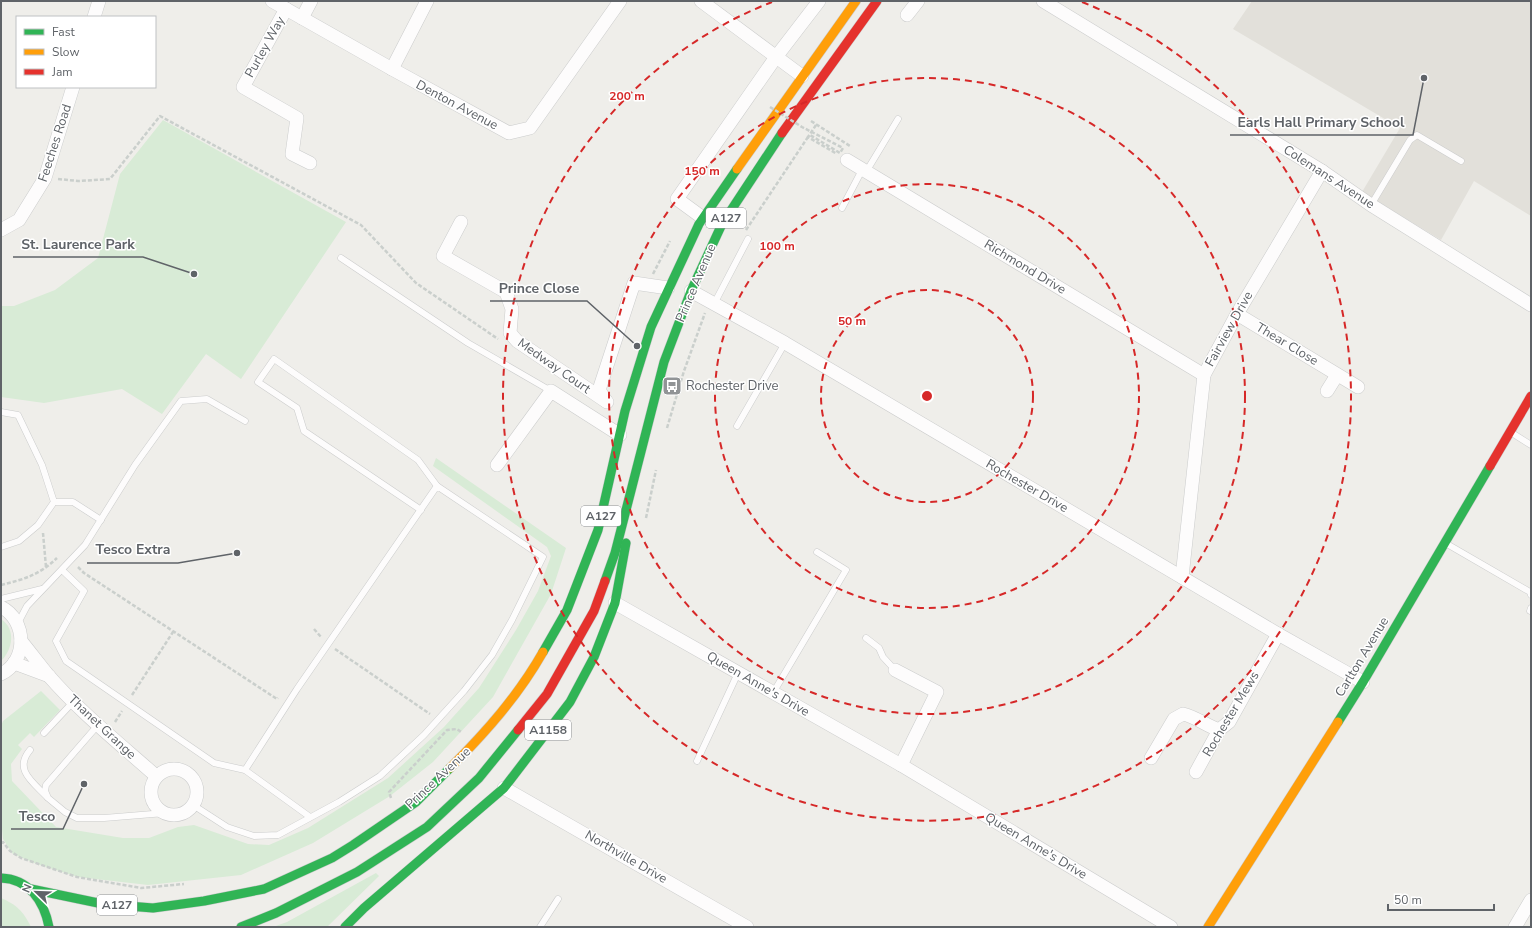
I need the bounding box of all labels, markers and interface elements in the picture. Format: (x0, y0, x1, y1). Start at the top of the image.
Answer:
street label: Purley Way (241, 13, 289, 81)
legend (16, 16, 156, 88)
text: Fast (52, 24, 75, 40)
text: Slow (52, 44, 80, 60)
text: Jam (51, 64, 73, 80)
street label: Denton Avenue (413, 76, 501, 134)
text: 200 m (609, 88, 645, 104)
street label: Feeches Road (34, 102, 76, 184)
callout: Earls Hall Primary School (1230, 109, 1413, 135)
text: Earls Hall Primary School (1238, 113, 1405, 132)
street label: Colemans Avenue (1280, 141, 1378, 213)
text: 150 m (684, 163, 720, 179)
road number: A127 (706, 208, 746, 228)
callout: St. Laurence Park (13, 231, 143, 257)
text: St. Laurence Park (21, 235, 135, 254)
street label: Richmond Drive (981, 235, 1069, 299)
text: 100 m (759, 238, 795, 254)
street label: Prince Avenue (671, 241, 721, 325)
callout: Prince Close (490, 275, 587, 301)
text: Prince Close (499, 279, 580, 298)
street label: Fairview Drive (1201, 288, 1257, 370)
text: 50 m (838, 313, 866, 329)
street label: Thear Close (1252, 318, 1322, 370)
street label: Medway Court (514, 334, 595, 398)
bus stop icon: Rochester Drive (661, 375, 683, 397)
place label: Rochester Drive (686, 377, 779, 395)
centre of rings (920, 389, 934, 403)
street label: Rochester Drive (982, 455, 1072, 517)
road number: A127 (581, 506, 621, 526)
callout: Tesco Extra (87, 537, 178, 563)
text: Tesco Extra (96, 540, 170, 559)
street label: Carlton Avenue (1331, 614, 1393, 700)
street label: Queen Anne's Drive (703, 647, 813, 721)
street label: Rochester Mews (1198, 668, 1264, 760)
street label: Thanet Grange (64, 691, 140, 763)
road number: A1158 (525, 720, 571, 740)
street label: Prince Avenue (401, 743, 475, 813)
callout: Tesco (11, 803, 63, 829)
text: Tesco (19, 807, 55, 826)
street label: Queen Anne's Drive (982, 808, 1091, 884)
street label: Northville Drive (582, 826, 670, 888)
north arrow (16, 872, 56, 912)
text: N (19, 882, 36, 895)
scale bar (1388, 886, 1494, 912)
text: 50 m (1394, 892, 1422, 908)
road number: A127 (97, 895, 137, 915)

